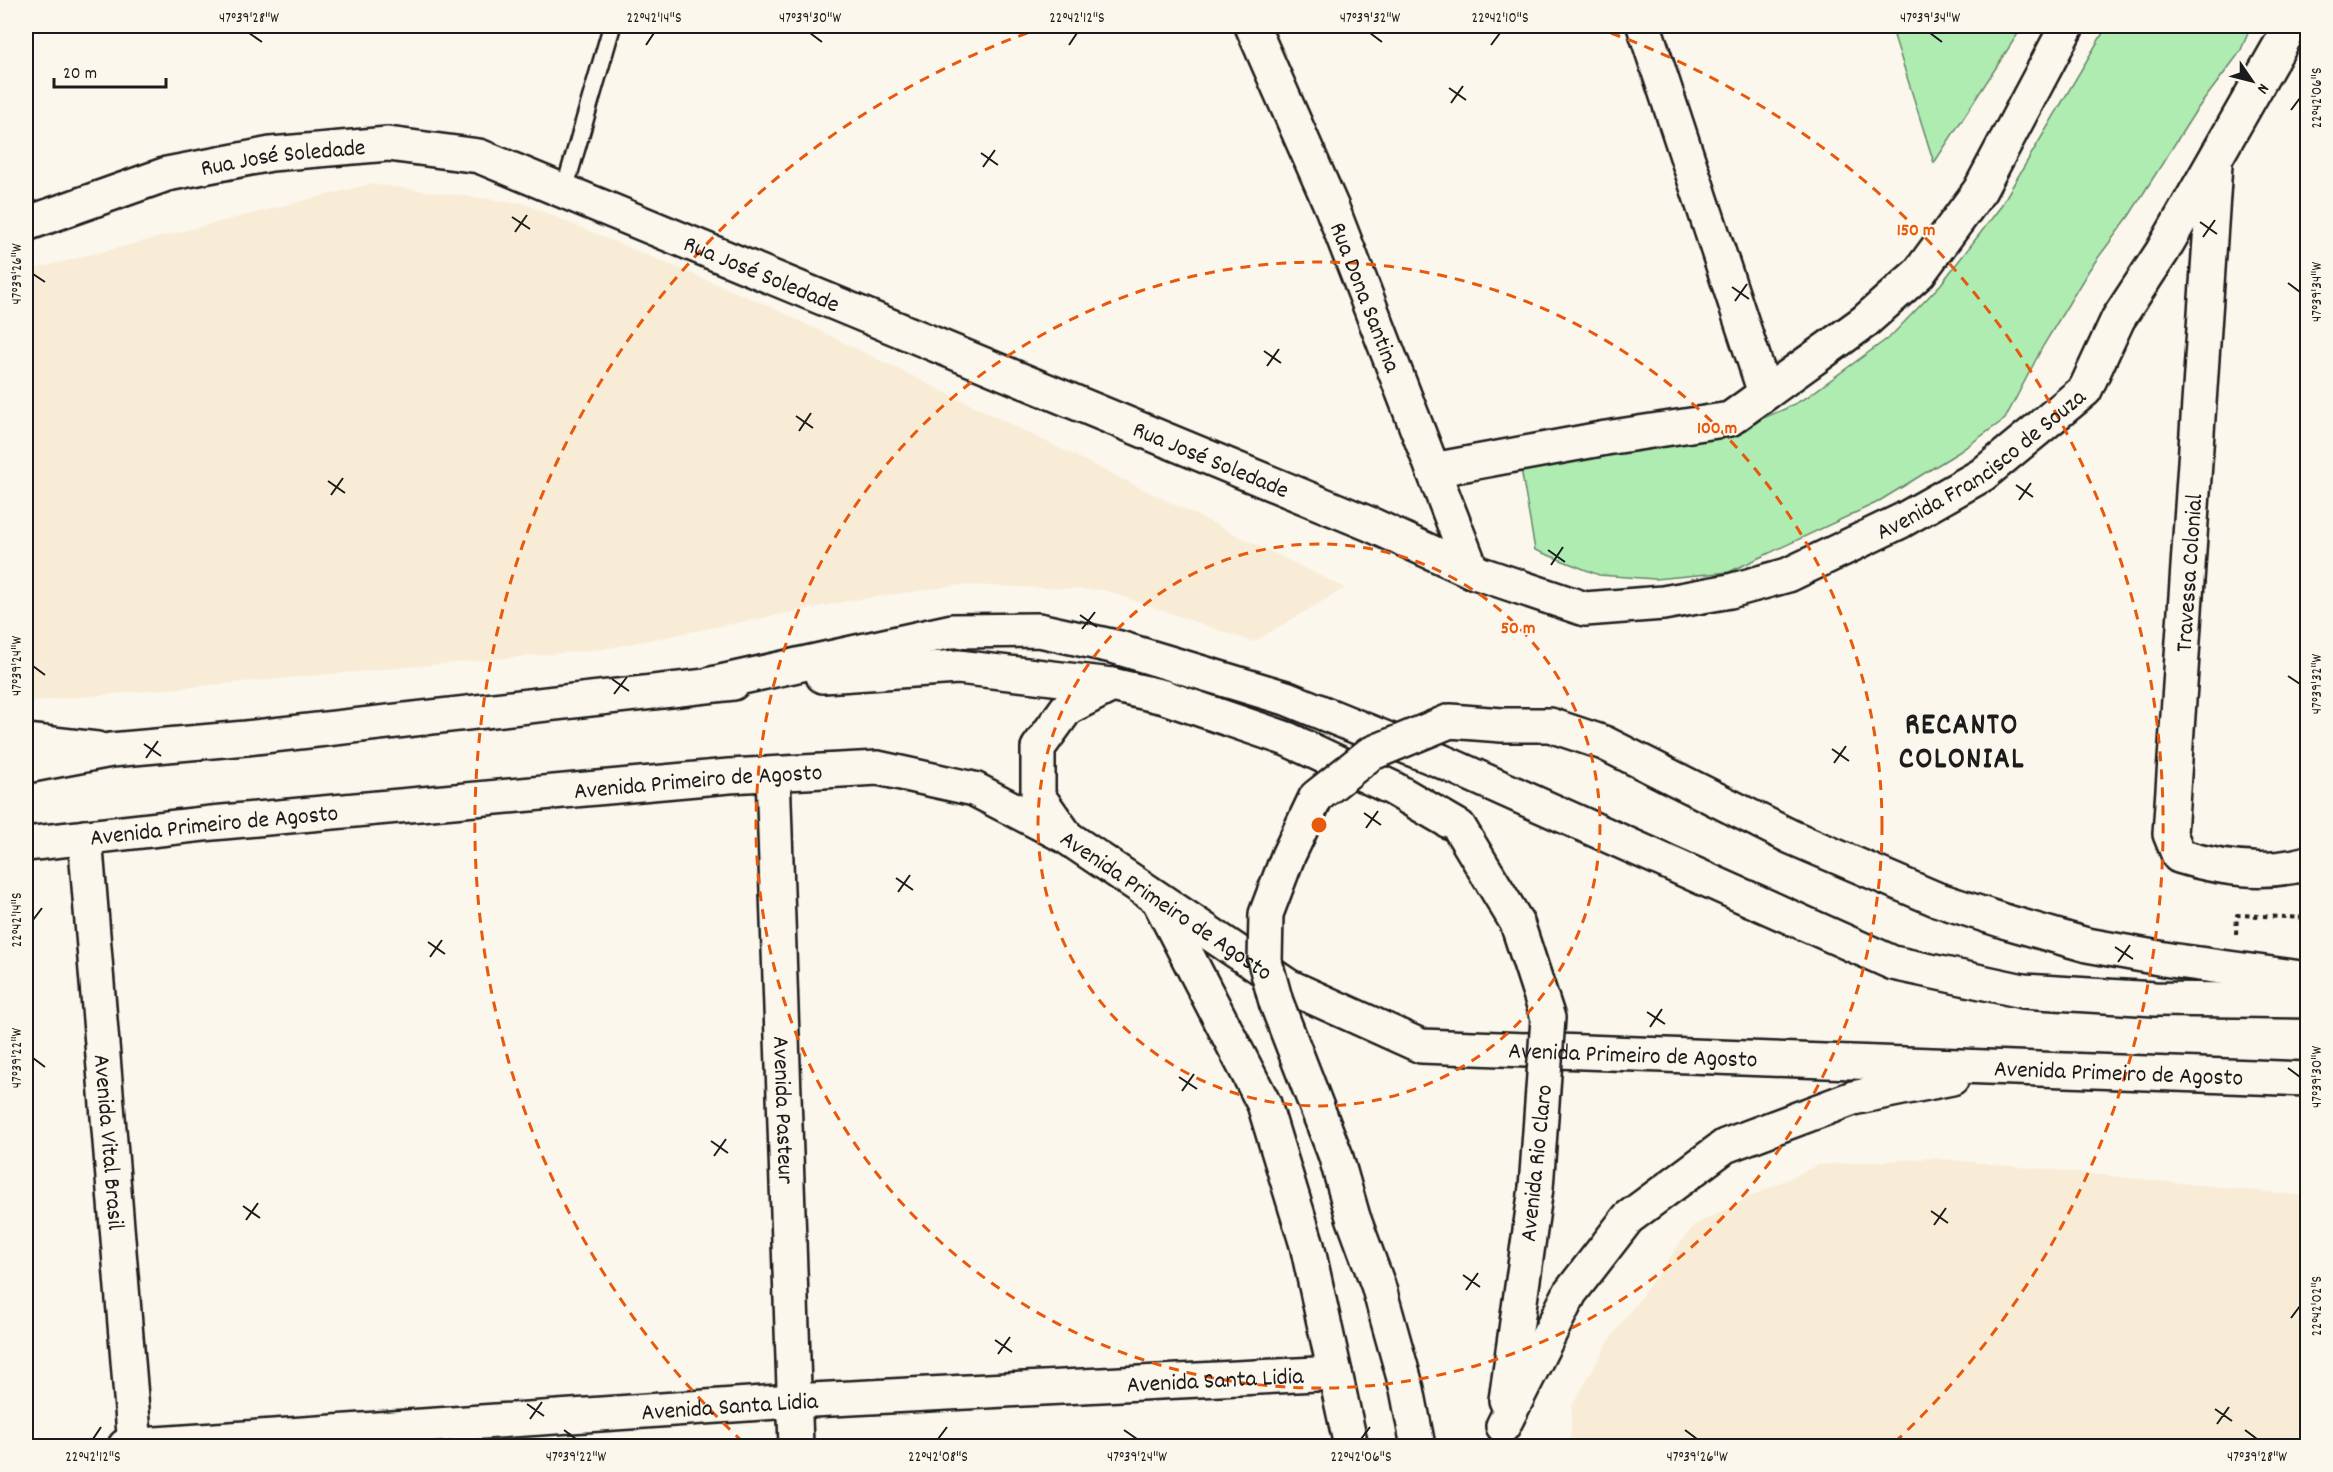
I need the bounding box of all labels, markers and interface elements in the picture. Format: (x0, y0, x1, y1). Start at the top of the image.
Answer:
text: 47°39'28"W (219, 8, 279, 30)
text: 22°42'14"S (626, 8, 682, 30)
text: 47°39'30"W (779, 8, 841, 30)
text: 22°42'12"S (1049, 8, 1105, 30)
text: 47°39'32"W (1340, 8, 1401, 30)
text: 22°42'10"S (1471, 8, 1529, 30)
text: 47°39'34"W (1900, 8, 1960, 30)
scale bar (54, 51, 166, 89)
north arrow (2222, 51, 2282, 111)
text: 20 m (63, 62, 97, 87)
text: 22°42'06"S (2307, 67, 2329, 129)
text: N (2250, 78, 2274, 98)
street label: Rua José Soledade (198, 132, 367, 187)
street label: Rua Dona Santina (1319, 218, 1408, 379)
text: 150 m (1897, 219, 1935, 244)
street label: Rua José Soledade (678, 228, 844, 323)
text: 47°39'26"W (7, 243, 29, 305)
text: 47°39'34"W (2307, 262, 2329, 322)
street label: Avenida Francisco de Souza (1871, 382, 2095, 550)
street label: Rua José Soledade (1127, 414, 1293, 509)
text: 100 m (1697, 417, 1737, 442)
street label: Travessa Colonial (2168, 493, 2214, 654)
text: 50 m (1501, 617, 1535, 642)
text: 47°39'24"W (7, 636, 29, 696)
text: 47°39'32"W (2307, 653, 2329, 714)
district label: RECANTO COLONIAL (1899, 706, 2025, 783)
street label: Avenida Primeiro de Agosto (572, 757, 823, 810)
street label: Avenida Primeiro de Agosto (88, 798, 340, 857)
centre of rings (1309, 815, 1329, 835)
street label: Avenida Primeiro de Agosto (1052, 823, 1278, 991)
text: 22°42'14"S (7, 892, 29, 948)
text: 47°39'22"W (7, 1027, 29, 1088)
street label: Avenida Pasteur (762, 1035, 801, 1185)
street label: Avenida Primeiro de Agosto (1508, 1035, 1758, 1079)
text: 47°39'30"W (2307, 1046, 2329, 1108)
street label: Avenida Vital Brasil (83, 1053, 131, 1232)
street label: Avenida Primeiro de Agosto (1993, 1053, 2244, 1097)
street label: Avenida Rio Claro (1513, 1083, 1563, 1244)
text: 22°42'02"S (2307, 1276, 2329, 1336)
street label: Avenida Santa Lidia (1126, 1361, 1305, 1404)
street label: Avenida Santa Lidia (640, 1386, 820, 1431)
text: 22°42'12"S (65, 1447, 121, 1469)
text: 47°39'22"W (546, 1447, 607, 1469)
text: 22°42'08"S (908, 1447, 968, 1469)
text: 47°39'24"W (1107, 1447, 1167, 1469)
text: 22°42'06"S (1330, 1447, 1392, 1469)
text: 47°39'26"W (1666, 1447, 1728, 1469)
text: 47°39'28"W (2227, 1447, 2287, 1469)

